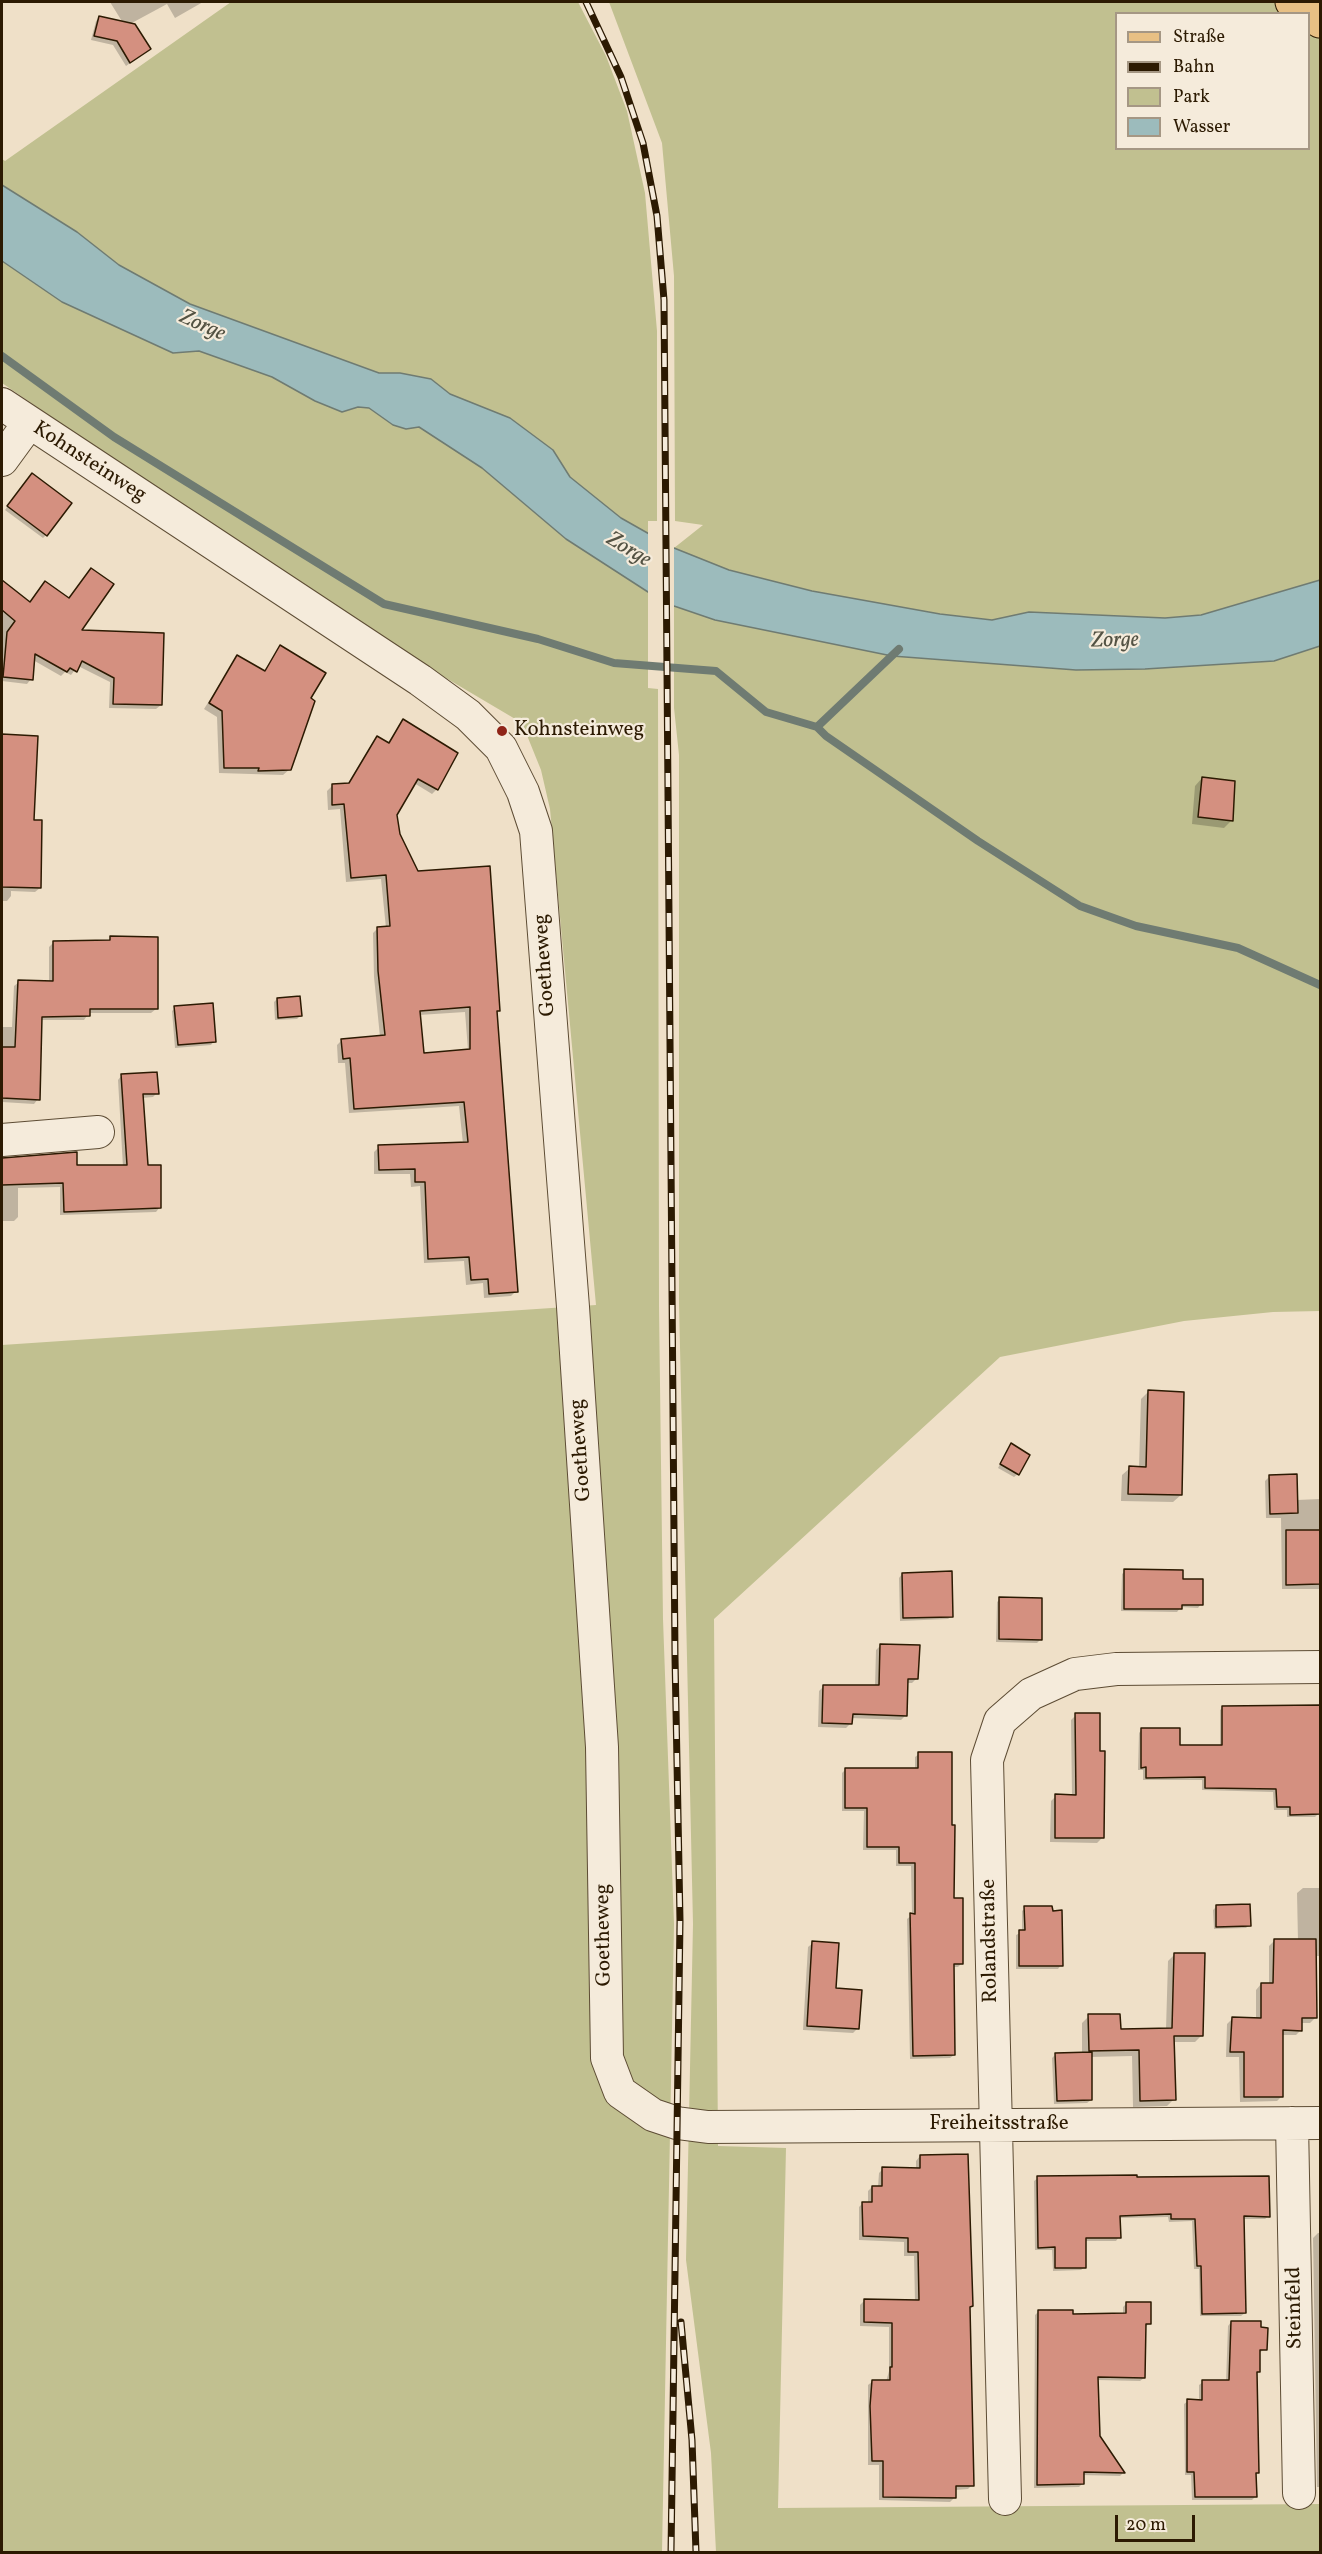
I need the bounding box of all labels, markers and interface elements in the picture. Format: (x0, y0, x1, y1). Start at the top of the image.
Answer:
legend (1115, 12, 1310, 150)
text: Straße (1173, 25, 1225, 50)
text: Bahn (1173, 55, 1215, 80)
text: Park (1173, 85, 1210, 110)
text: Wasser (1173, 115, 1230, 140)
water label: Zorge (175, 305, 229, 349)
street label: Kohnsteinweg (28, 417, 150, 509)
water label: Zorge (601, 528, 655, 574)
water label: Zorge (1091, 628, 1139, 656)
place label: Kohnsteinweg (514, 718, 644, 744)
marker: Kohnsteinweg (495, 724, 509, 738)
street label: Goetheweg (530, 913, 562, 1017)
street label: Goetheweg (566, 1398, 598, 1502)
street label: Rolandstraße (977, 1879, 1005, 2003)
street label: Goetheweg (592, 1883, 618, 1987)
street label: Freiheitsstraße (929, 2112, 1069, 2138)
street label: Steinfeld (1283, 2266, 1309, 2350)
scale bar (1118, 2503, 1198, 2541)
text: 20 m (1126, 2513, 1166, 2538)

